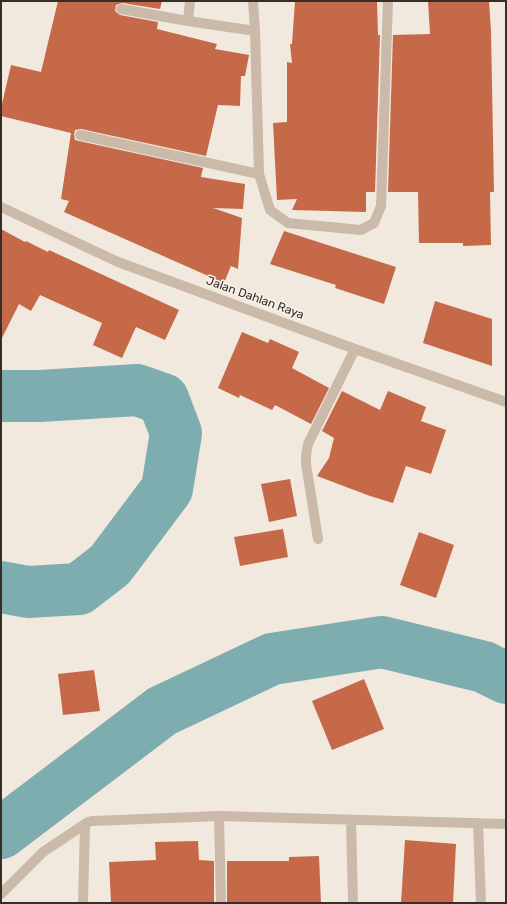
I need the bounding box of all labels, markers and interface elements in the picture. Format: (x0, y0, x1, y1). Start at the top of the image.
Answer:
street label: Jalan Dahlan Raya (204, 274, 306, 322)

